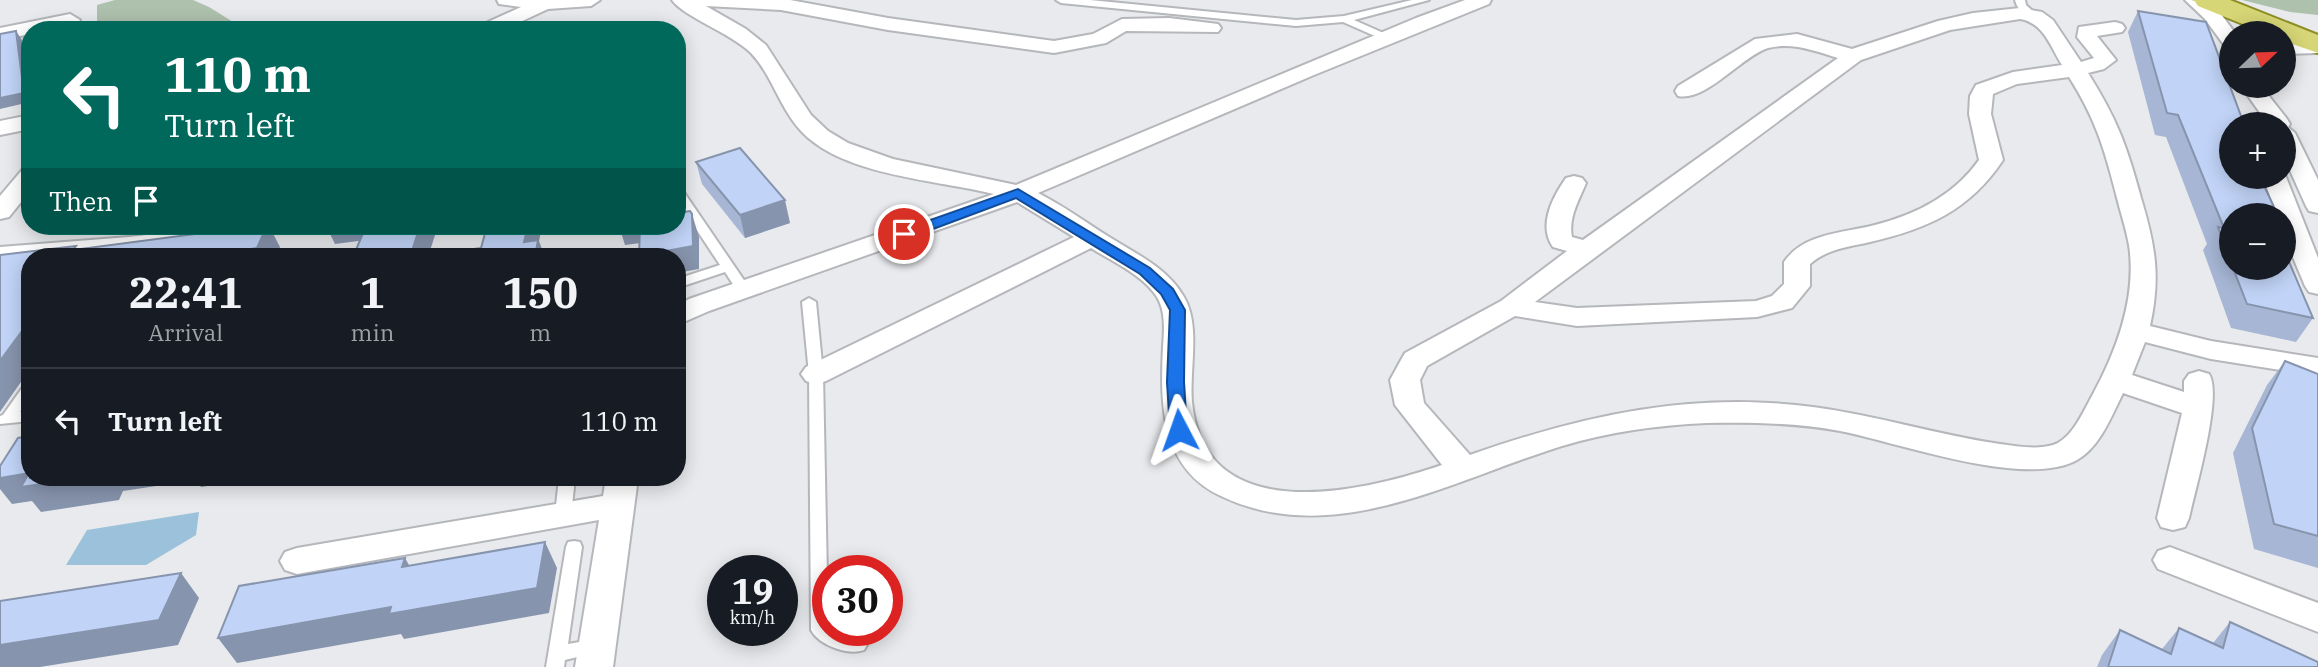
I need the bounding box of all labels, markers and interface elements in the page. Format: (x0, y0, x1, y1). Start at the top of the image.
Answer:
north arrow (2219, 21, 2296, 98)
map controls (2219, 21, 2296, 280)
text: 110 m (164, 42, 311, 105)
icon: left (49, 49, 140, 140)
text: Turn left (164, 104, 295, 146)
button: + (2219, 112, 2296, 189)
icon: arrive (127, 182, 165, 220)
text: Then (49, 184, 113, 218)
button: − (2219, 203, 2296, 280)
pin (874, 204, 934, 264)
icon: arrive (885, 215, 923, 253)
text: 22:41 (129, 265, 243, 320)
text: 1 (360, 265, 385, 320)
text: 150 (502, 265, 578, 320)
text: Arrival (148, 317, 223, 347)
text: min (351, 317, 394, 347)
text: m (529, 317, 551, 347)
position arrow (1142, 393, 1216, 467)
icon: left (49, 402, 87, 440)
text: Turn left (108, 404, 222, 438)
text: 110 m (580, 404, 658, 438)
speed limit sign: 30 (812, 555, 903, 646)
text: 19 (731, 568, 774, 614)
text: km/h (730, 606, 775, 629)

